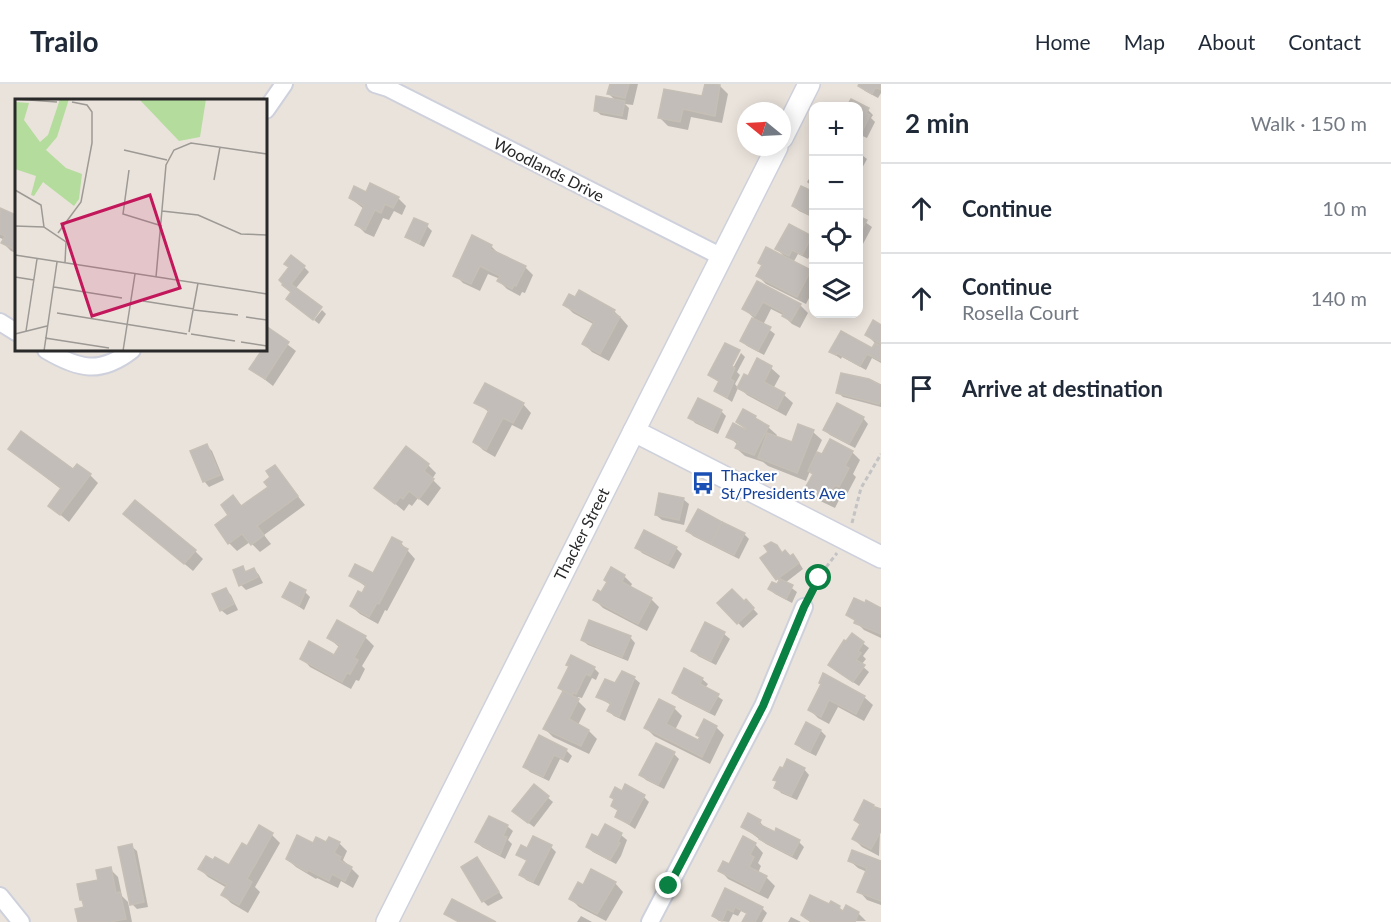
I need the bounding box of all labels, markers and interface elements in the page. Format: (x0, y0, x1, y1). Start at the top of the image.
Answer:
text: Trailo (30, 24, 99, 58)
text: Home (1035, 29, 1091, 54)
text: Map (1124, 29, 1165, 54)
text: About (1198, 29, 1255, 54)
text: Contact (1288, 29, 1361, 54)
inset map (15, 99, 267, 351)
north arrow (737, 102, 791, 156)
map controls (809, 102, 863, 318)
button: + (809, 102, 863, 156)
text: 2 min (905, 107, 969, 139)
text: Walk · 150 m (1251, 111, 1367, 135)
street label: Woodlands Drive (491, 133, 607, 205)
button: − (809, 156, 863, 210)
icon: ahead (905, 192, 938, 225)
text: Continue (962, 195, 1052, 222)
text: 10 m (1322, 196, 1367, 220)
button: locate (809, 210, 863, 264)
button: layers (809, 264, 863, 318)
text: Continue (962, 273, 1052, 300)
icon: ahead (905, 282, 938, 315)
text: 140 m (1311, 286, 1367, 310)
text: Rosella Court (962, 300, 1079, 324)
icon: arrive (905, 372, 938, 405)
text: Arrive at destination (962, 375, 1163, 402)
place label: Thacker St/Presidents Ave (721, 465, 846, 502)
bus stop icon: Thacker St/Presidents Ave (690, 470, 716, 496)
street label: Thacker Street (549, 484, 613, 584)
route start (805, 564, 831, 590)
route end (655, 872, 681, 898)

